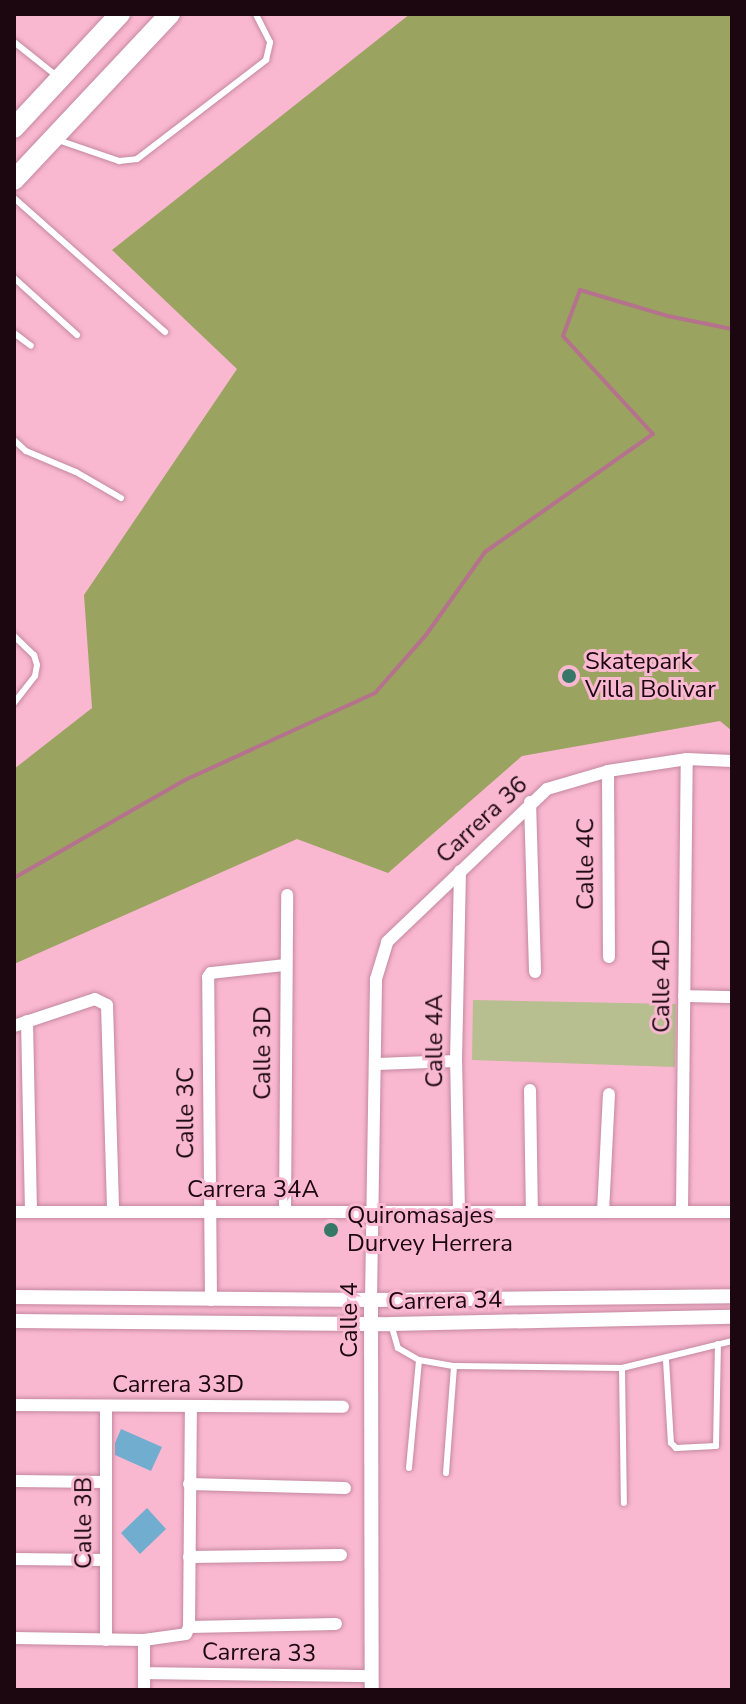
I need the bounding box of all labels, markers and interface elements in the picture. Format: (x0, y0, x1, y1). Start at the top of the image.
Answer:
place label: Skatepark Villa Bolivar (585, 648, 716, 704)
marker: Skatepark Villa Bolivar (560, 667, 578, 685)
street label: Carrera 36 (430, 770, 534, 870)
street label: Calle 4C (572, 818, 600, 910)
street label: Calle 4D (648, 939, 676, 1033)
street label: Calle 4A (421, 994, 449, 1088)
street label: Calle 3D (249, 1006, 277, 1100)
street label: Calle 3C (172, 1067, 200, 1159)
street label: Carrera 34A (187, 1176, 319, 1204)
place label: Quiromasajes Durvey Herrera (347, 1202, 513, 1258)
marker: Quiromasajes Durvey Herrera (322, 1221, 340, 1239)
street label: Calle 4 (336, 1282, 364, 1358)
street label: Carrera 34 (388, 1286, 502, 1316)
street label: Carrera 33D (112, 1371, 244, 1399)
street label: Calle 3B (70, 1477, 98, 1569)
street label: Carrera 33 (202, 1638, 316, 1668)

